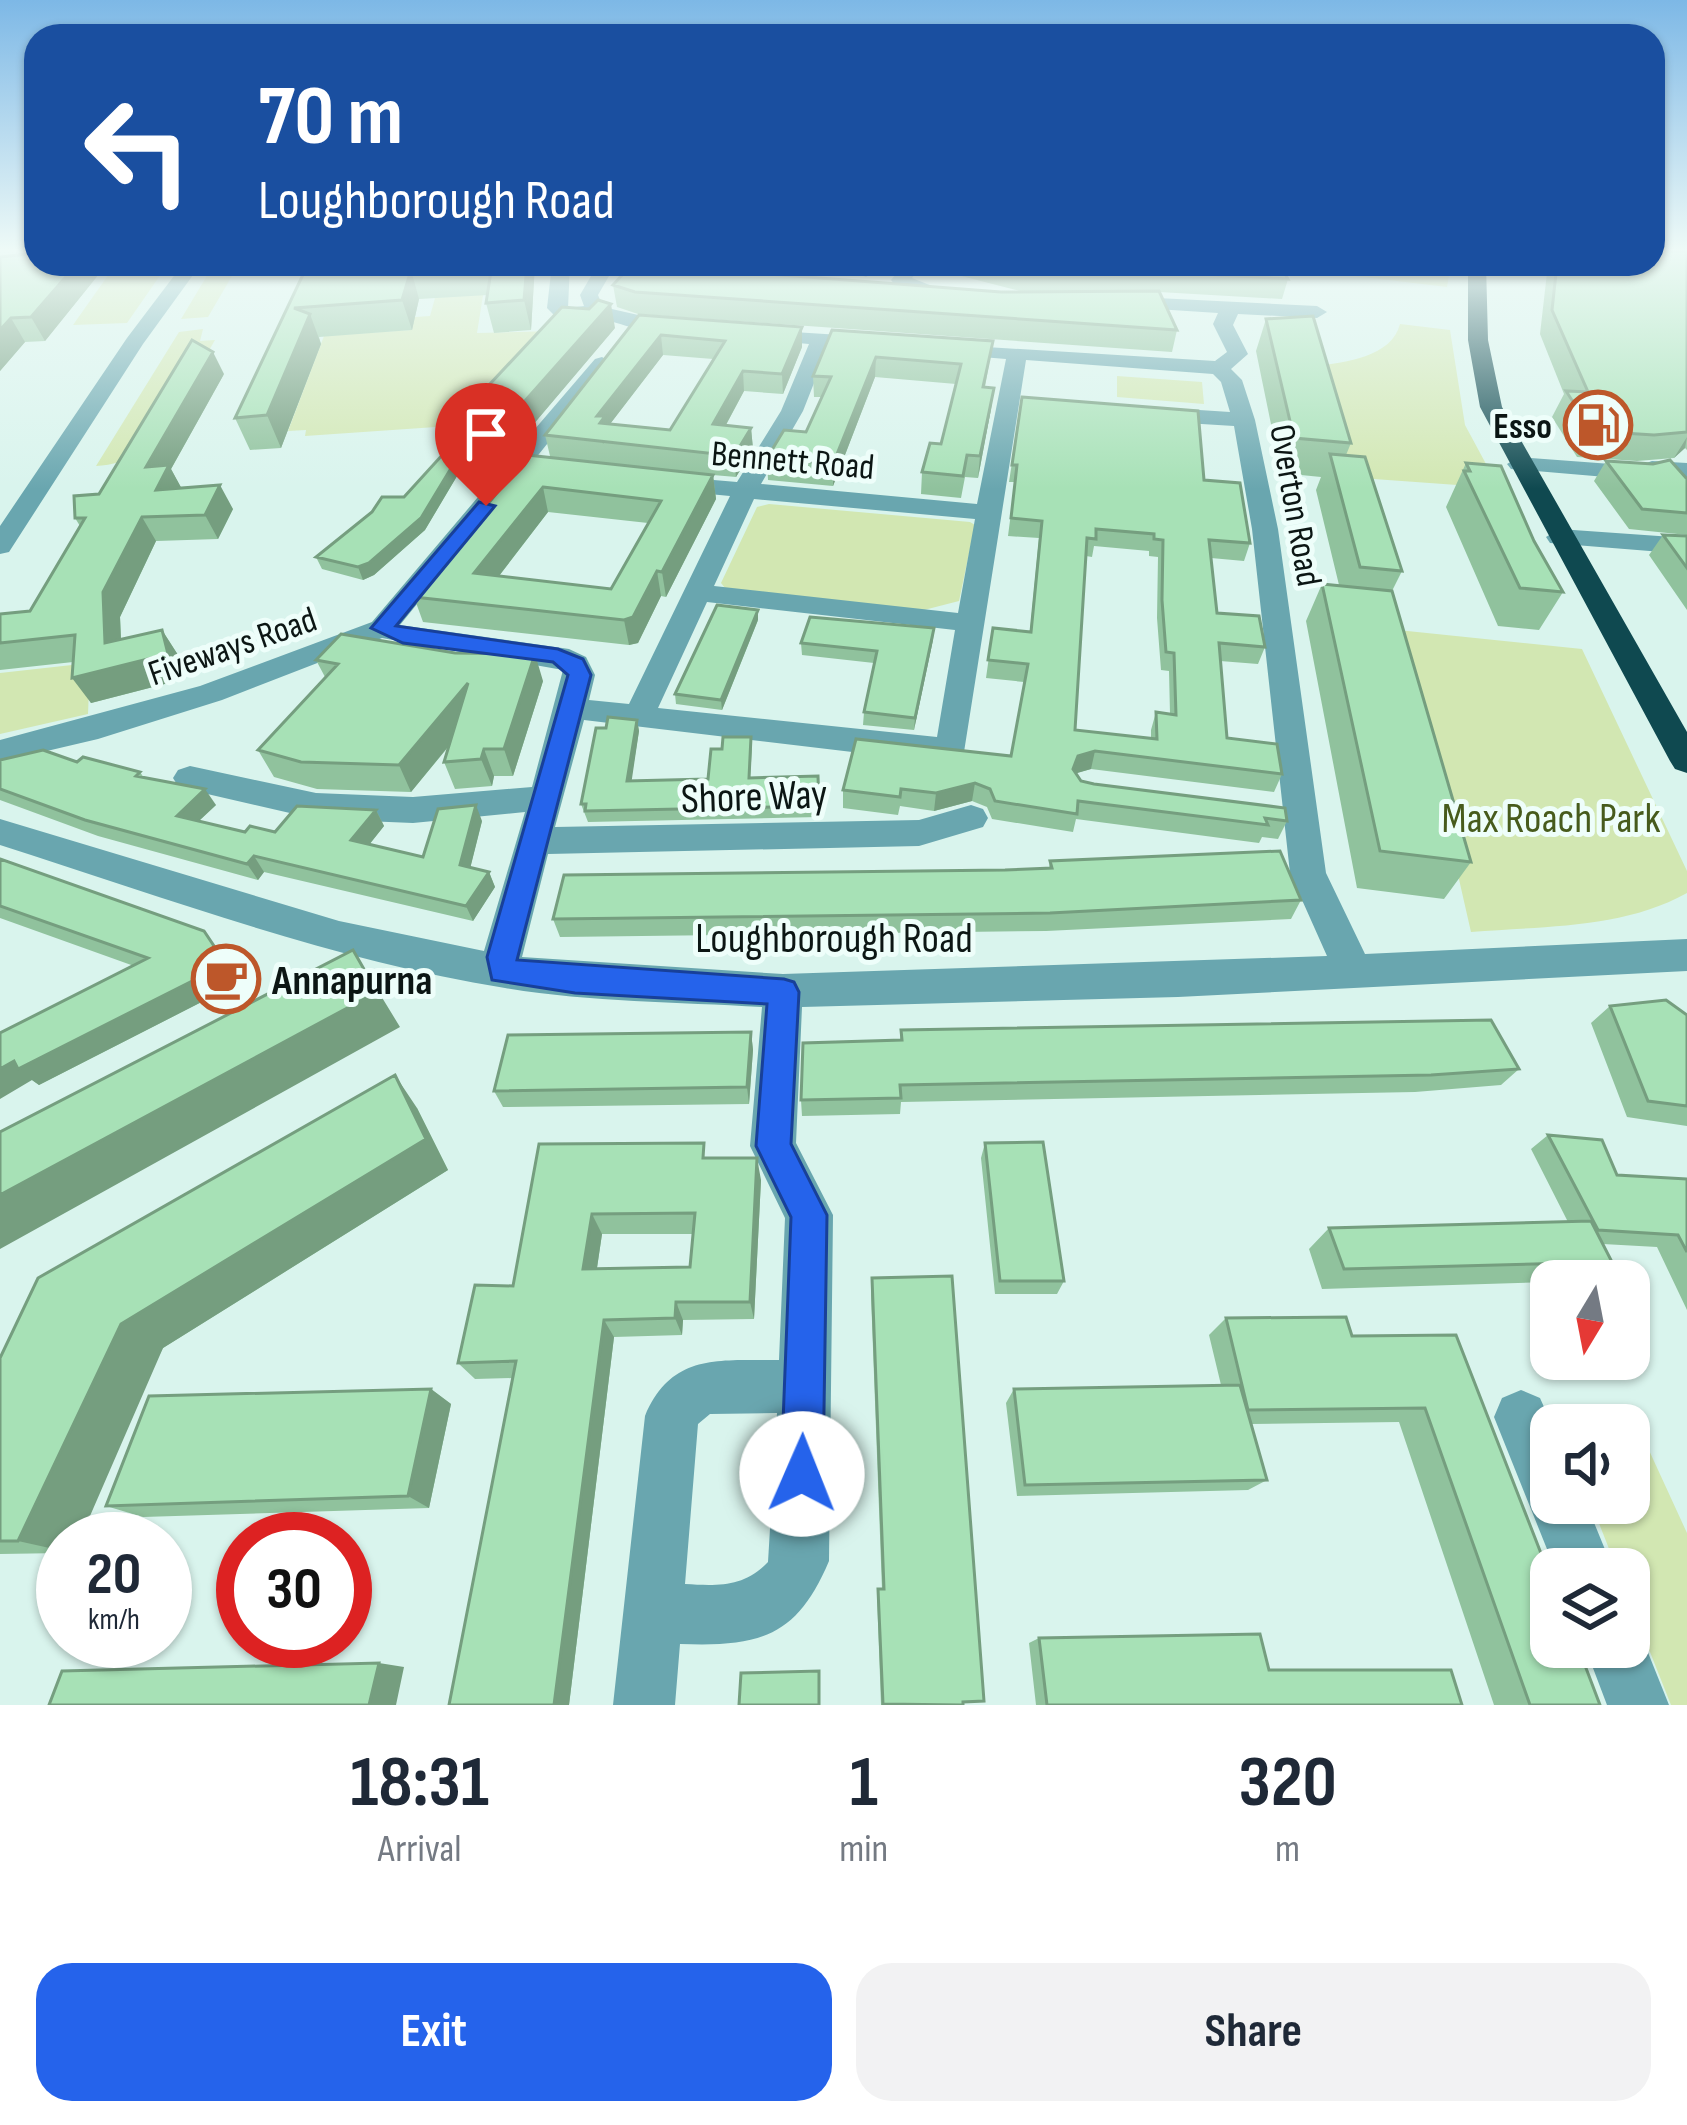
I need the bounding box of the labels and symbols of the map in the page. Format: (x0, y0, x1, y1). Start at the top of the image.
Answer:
pin (435, 383, 537, 506)
fuel station icon: Esso (1563, 390, 1633, 460)
place label: Esso (1493, 406, 1552, 449)
street label: Overton Road (1259, 421, 1330, 590)
street label: Bennett Road (710, 433, 876, 490)
street label: Fiveways Road (143, 599, 322, 696)
street label: Shore Way (680, 769, 828, 826)
park label: Max Roach Park (1442, 794, 1660, 845)
street label: Loughborough Road (695, 914, 973, 965)
cafe icon: Annapurna (191, 944, 261, 1014)
place label: Annapurna (271, 956, 432, 1007)
north arrow (1530, 1260, 1650, 1380)
position arrow (739, 1411, 865, 1537)
speed limit sign: 30 (216, 1512, 372, 1668)

